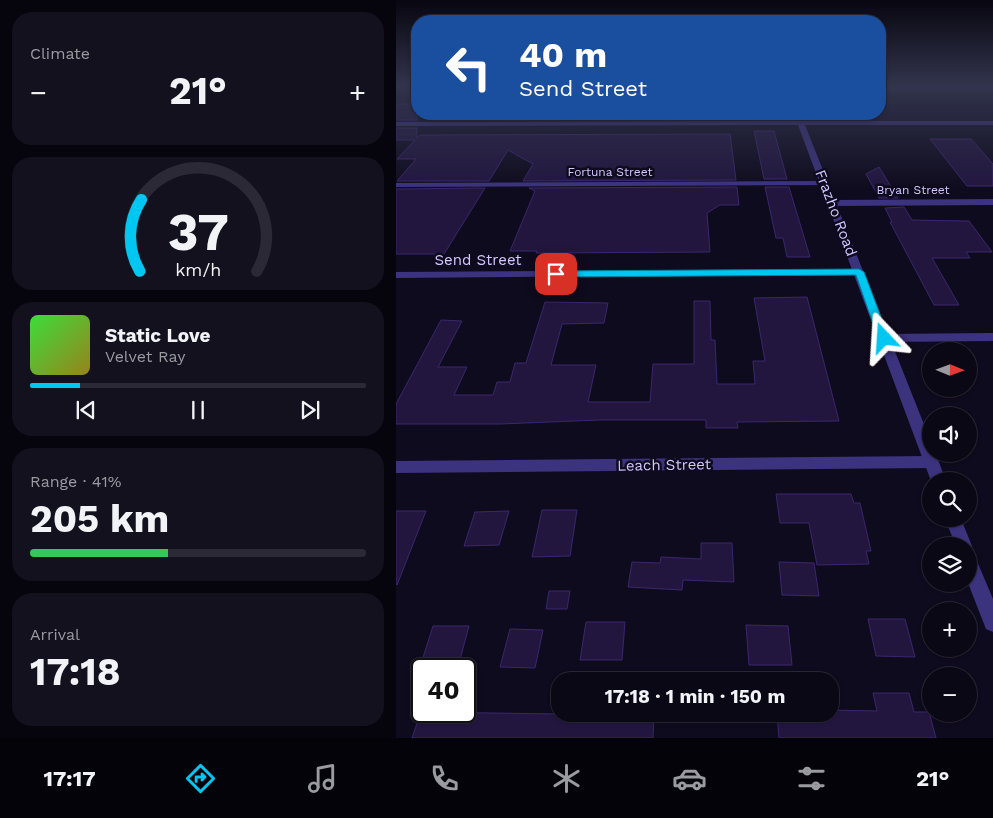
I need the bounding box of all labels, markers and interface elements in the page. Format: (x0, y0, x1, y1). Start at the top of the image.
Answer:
text: 40 m (519, 34, 607, 76)
icon: left (436, 35, 501, 100)
text: Climate (30, 44, 90, 63)
text: 21° (169, 69, 227, 113)
text: − (30, 76, 47, 109)
text: + (349, 76, 366, 109)
text: Send Street (519, 76, 647, 101)
street label: Fortuna Street (568, 165, 653, 179)
street label: Frazho Road (811, 167, 861, 259)
street label: Bryan Street (876, 183, 950, 197)
text: 37 (168, 202, 229, 263)
street label: Send Street (434, 251, 522, 269)
pin (535, 253, 577, 295)
text: km/h (175, 259, 221, 280)
icon: arrive (542, 260, 570, 288)
position arrow (857, 311, 909, 363)
text: Static Love (105, 324, 210, 347)
north arrow (922, 342, 977, 398)
map controls (922, 342, 977, 722)
text: Velvet Ray (105, 347, 185, 366)
icon: previous (72, 396, 100, 424)
icon: pause (184, 396, 212, 424)
icon: next (296, 396, 324, 424)
button: sound (922, 407, 977, 462)
street label: Leach Street (617, 455, 712, 475)
text: Range · 41% (30, 472, 121, 491)
button: search (922, 472, 977, 527)
text: 205 km (30, 497, 169, 541)
button: layers (922, 537, 977, 592)
button: + (922, 602, 977, 657)
text: Arrival (30, 625, 80, 644)
text: 17:18 (30, 650, 120, 694)
speed limit sign: 40 (411, 658, 476, 723)
button: − (922, 667, 977, 722)
text: 17:18 · 1 min · 150 m (605, 685, 785, 708)
icon: directions (183, 761, 218, 796)
icon: music (305, 761, 340, 796)
icon: phone (427, 761, 462, 796)
icon: climate (549, 761, 584, 796)
icon: car (672, 761, 707, 796)
icon: filters (794, 761, 829, 796)
text: 17:17 (44, 766, 96, 791)
text: 21° (916, 766, 949, 791)

